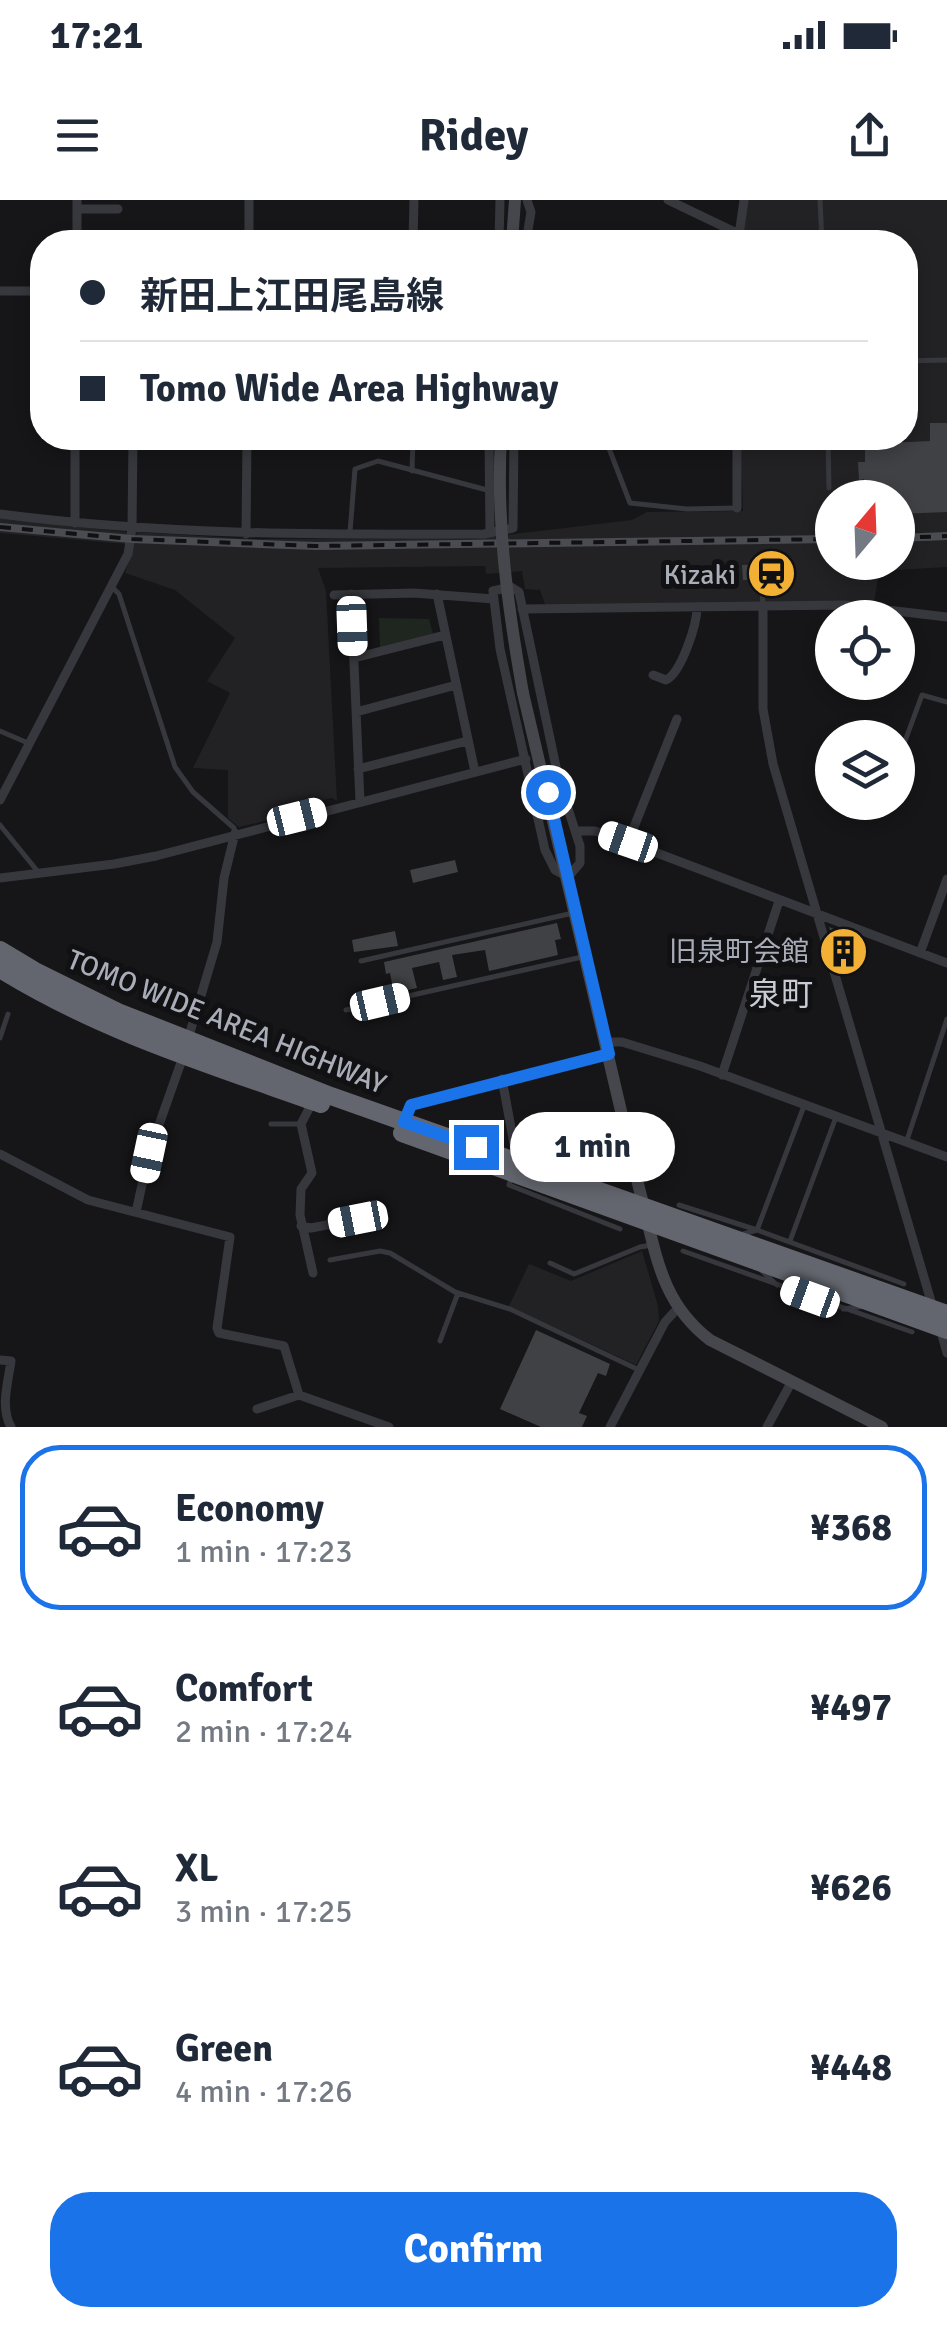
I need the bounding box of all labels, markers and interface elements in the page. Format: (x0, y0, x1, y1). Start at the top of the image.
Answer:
text: 17:21 (50, 12, 143, 59)
icon: menu (50, 108, 105, 163)
text: Ridey (419, 108, 528, 163)
icon: share (842, 108, 897, 163)
text: 新田上江田尾島線 (140, 273, 444, 320)
text: Tomo Wide Area Highway (140, 365, 558, 412)
north arrow (815, 480, 915, 580)
map controls (815, 480, 915, 820)
station icon: Kizaki (745, 548, 797, 600)
place label: Kizaki (664, 558, 736, 592)
car (336, 595, 368, 657)
button: locate (815, 600, 915, 700)
button: layers (815, 720, 915, 820)
route start (526, 770, 571, 815)
car (264, 795, 330, 839)
car (595, 818, 661, 866)
building icon: 旧泉町会館 (818, 925, 870, 977)
place label: 旧泉町会館 (669, 935, 809, 969)
street label: TOMO WIDE AREA HIGHWAY (62, 942, 391, 1101)
district label: 泉町 (749, 975, 813, 1014)
car (347, 981, 413, 1023)
callout: 1 min (511, 1112, 676, 1182)
car (128, 1121, 170, 1185)
route end (454, 1125, 499, 1170)
text: 1 min (554, 1127, 631, 1166)
car (326, 1199, 390, 1239)
car (777, 1273, 843, 1321)
icon: car (55, 1483, 145, 1573)
text: Economy (175, 1485, 324, 1532)
text: ¥368 (810, 1504, 892, 1551)
text: 1 min · 17:23 (175, 1532, 353, 1571)
icon: car (55, 1663, 145, 1753)
text: Comfort (175, 1665, 313, 1712)
text: ¥497 (810, 1684, 892, 1731)
text: 2 min · 17:24 (175, 1712, 353, 1751)
icon: car (55, 1843, 145, 1933)
text: XL (175, 1845, 218, 1892)
text: ¥626 (810, 1864, 892, 1911)
text: 3 min · 17:25 (175, 1892, 353, 1931)
icon: car (55, 2023, 145, 2113)
text: Green (175, 2025, 273, 2072)
text: ¥448 (810, 2044, 892, 2091)
text: 4 min · 17:26 (175, 2072, 353, 2111)
button: Confirm (50, 2192, 897, 2307)

